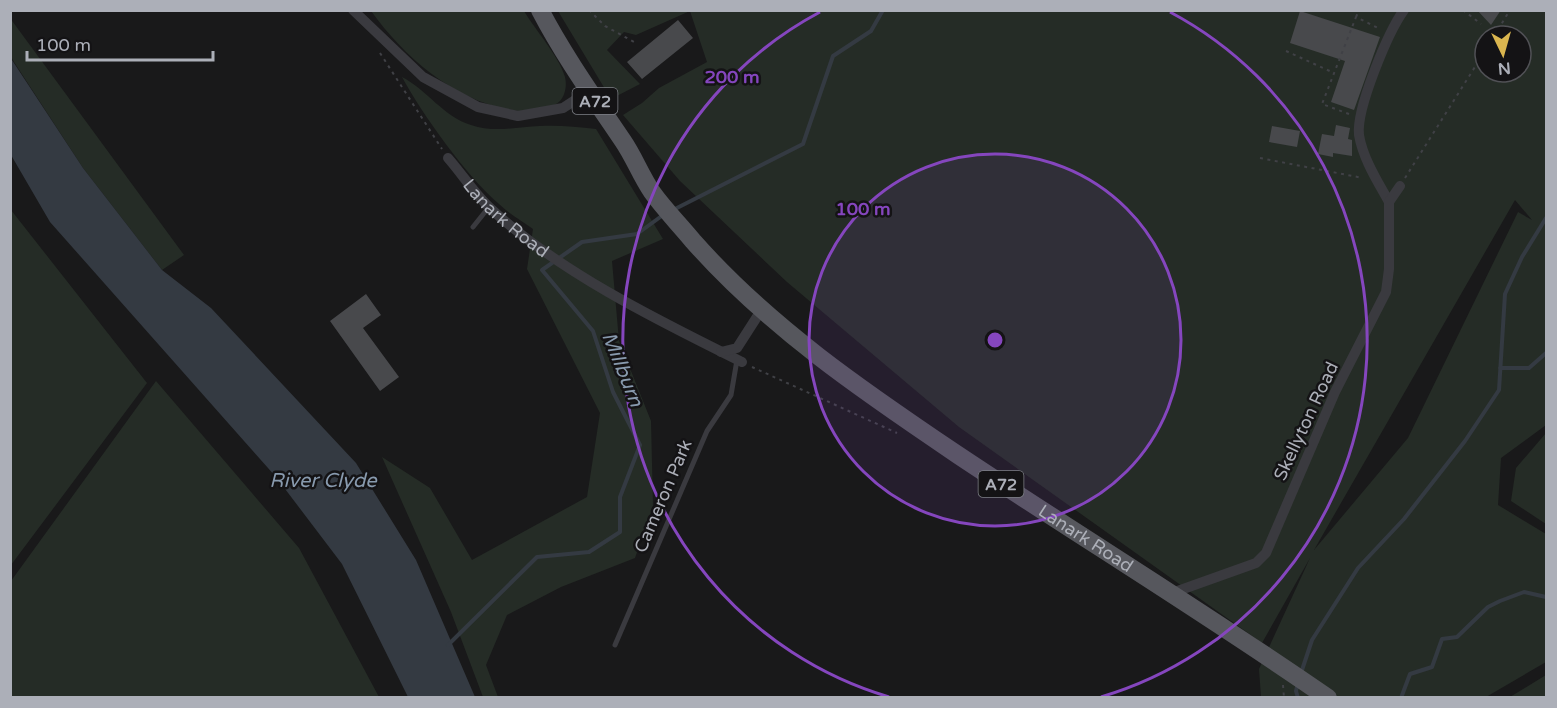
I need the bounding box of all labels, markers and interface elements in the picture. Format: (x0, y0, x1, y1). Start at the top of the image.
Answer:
scale bar (27, 24, 213, 62)
north arrow (1473, 24, 1533, 84)
text: 100 m (36, 34, 91, 56)
text: N (1497, 57, 1511, 78)
text: 200 m (704, 66, 760, 88)
road number: A72 (572, 88, 618, 114)
street label: Lanark Road (458, 175, 553, 262)
text: 100 m (835, 198, 891, 220)
water label: Millburn (596, 328, 648, 411)
centre of rings (985, 330, 1005, 350)
street label: Skellyton Road (1269, 358, 1343, 484)
street label: Cameron Park (629, 436, 697, 556)
water label: River Clyde (269, 469, 378, 493)
road number: A72 (978, 471, 1024, 497)
street label: Lanark Road (1034, 500, 1137, 577)

